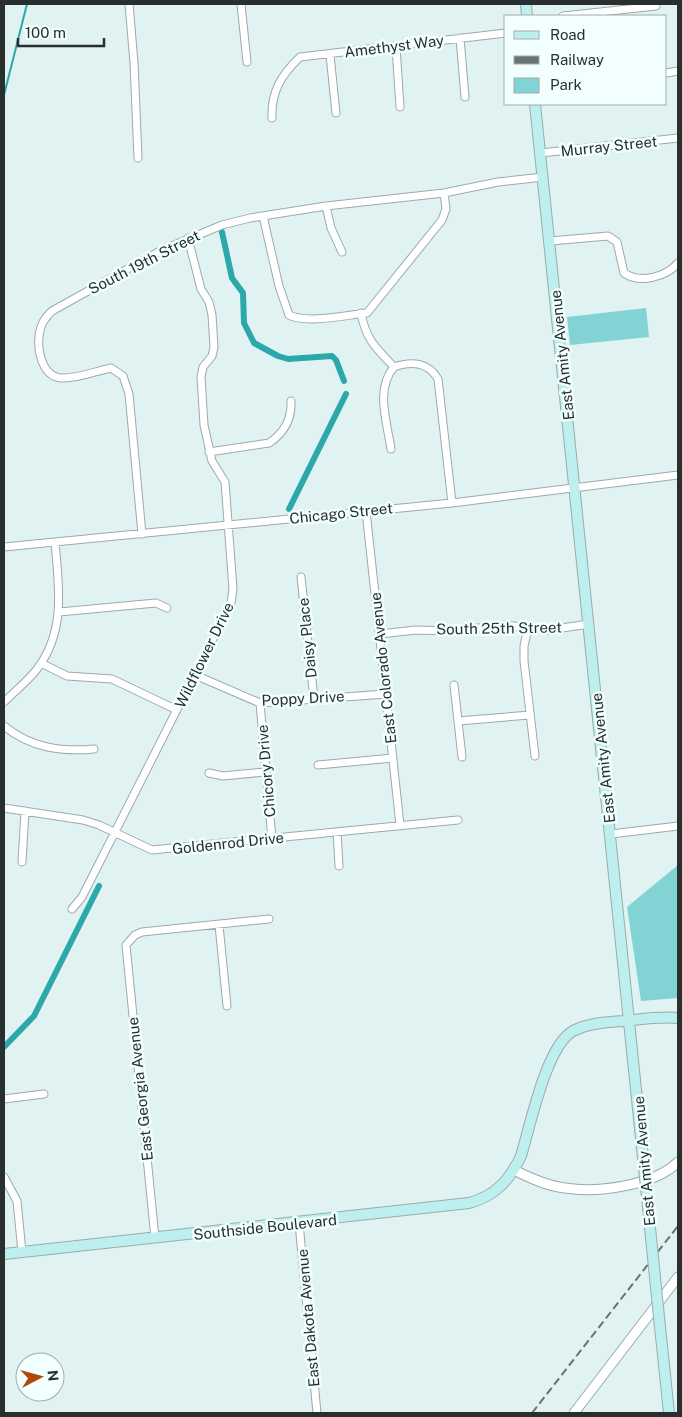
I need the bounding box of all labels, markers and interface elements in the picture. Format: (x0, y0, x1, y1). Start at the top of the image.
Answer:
scale bar (18, 15, 104, 47)
legend (504, 15, 667, 105)
text: 100 m (25, 24, 66, 41)
text: Road (550, 26, 586, 43)
street label: Amethyst Way (343, 31, 445, 61)
text: Railway (550, 51, 604, 68)
text: Park (550, 76, 582, 93)
street label: Murray Street (560, 132, 658, 160)
street label: South 19th Street (85, 226, 203, 297)
street label: East Amity Avenue (547, 289, 577, 421)
street label: Chicago Street (288, 499, 394, 527)
street label: East Colorado Avenue (367, 591, 399, 745)
street label: Daisy Place (294, 597, 320, 679)
street label: Wildflower Drive (171, 600, 237, 710)
street label: South 25th Street (436, 618, 562, 638)
street label: Poppy Drive (261, 687, 345, 709)
street label: East Amity Avenue (588, 692, 618, 824)
street label: Chicory Drive (253, 724, 279, 818)
street label: Goldenrod Drive (171, 829, 285, 857)
street label: East Georgia Avenue (124, 1016, 156, 1162)
street label: East Amity Avenue (630, 1095, 658, 1227)
street label: Southside Boulevard (192, 1211, 338, 1243)
street label: East Dakota Avenue (293, 1248, 323, 1388)
north arrow (15, 1352, 65, 1402)
text: N (44, 1369, 61, 1382)

